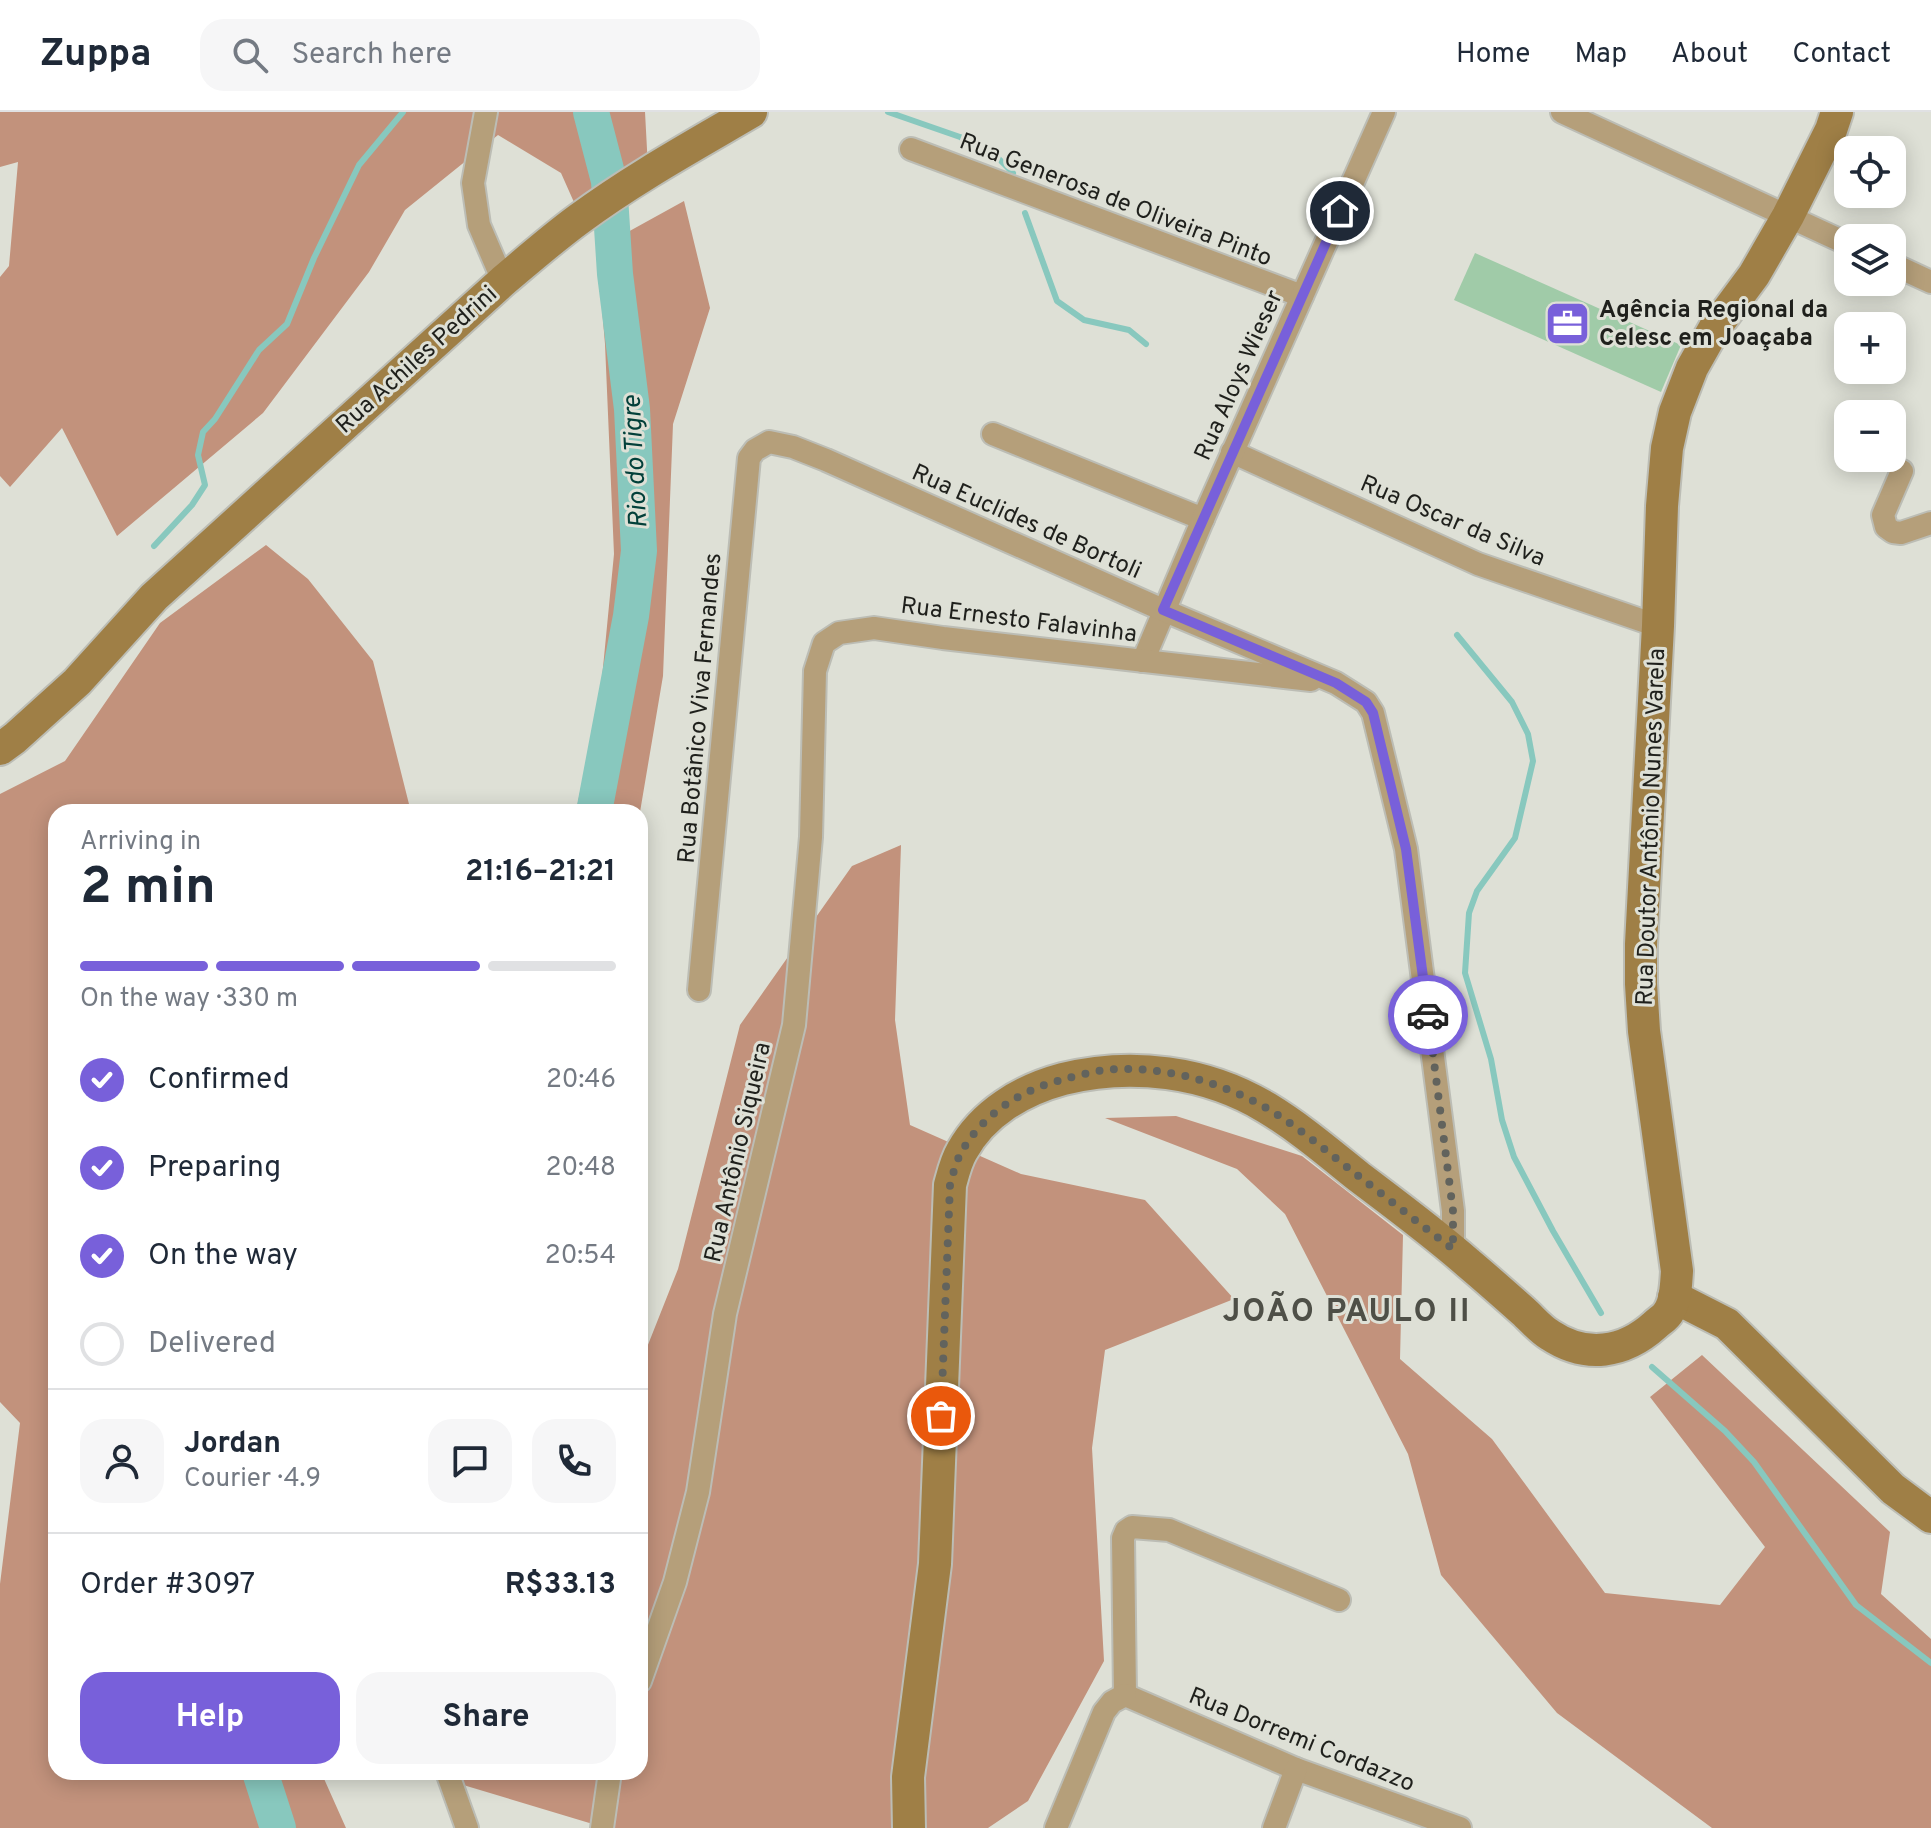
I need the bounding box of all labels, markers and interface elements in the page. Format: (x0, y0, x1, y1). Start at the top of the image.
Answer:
search box (200, 19, 760, 91)
text: Zuppa (40, 31, 152, 80)
icon: search (228, 33, 272, 77)
text: Search here (292, 37, 452, 74)
text: Home (1456, 37, 1530, 73)
text: Map (1574, 37, 1627, 73)
text: About (1671, 37, 1748, 73)
text: Contact (1792, 37, 1891, 73)
street label: Rua Generosa de Oliveira Pinto (955, 127, 1276, 274)
map controls (1834, 136, 1906, 472)
button: locate (1834, 136, 1906, 208)
pin (1306, 177, 1374, 245)
icon: home (1318, 189, 1362, 233)
button: layers (1834, 224, 1906, 296)
street label: Rua Achiles Pedrini (330, 280, 504, 441)
street label: Rua Aloys Wieser (1189, 286, 1291, 466)
place label: Agência Regional da Celesc em Joaçaba (1599, 296, 1828, 354)
office icon: Agência Regional da Celesc em Joaçaba (1544, 299, 1592, 347)
button: + (1834, 312, 1906, 384)
water label: Rio do Tigre (617, 394, 656, 529)
button: − (1834, 400, 1906, 472)
street label: Rua Euclides de Bortoli (907, 459, 1146, 587)
street label: Rua Oscar da Silva (1355, 469, 1549, 574)
street label: Rua Botânico Viva Fernandes (672, 552, 730, 865)
street label: Rua Ernesto Falavinha (899, 592, 1139, 650)
street label: Rua Doutor Antônio Nunes Varela (1631, 648, 1673, 1006)
text: Arriving in (80, 826, 201, 859)
text: 21:16–21:21 (465, 854, 616, 891)
text: 2 min (80, 856, 216, 922)
courier (1388, 975, 1468, 1055)
text: On the way · 330 m (80, 983, 298, 1016)
icon: car (1406, 993, 1450, 1037)
street label: Rua Antônio Siqueira (699, 1039, 779, 1265)
icon: check (80, 1058, 124, 1102)
text: Confirmed (148, 1062, 290, 1099)
text: 20:46 (546, 1064, 616, 1097)
icon: check (80, 1146, 124, 1190)
text: Preparing (148, 1150, 281, 1187)
text: 20:48 (546, 1152, 616, 1185)
icon: check (80, 1234, 124, 1278)
text: On the way (148, 1238, 298, 1275)
text: 20:54 (545, 1240, 616, 1273)
district label: JOÃO PAULO II (1223, 1291, 1471, 1333)
text: Delivered (148, 1326, 276, 1363)
pin (907, 1382, 975, 1450)
icon: bag (919, 1394, 963, 1438)
button: person (80, 1419, 164, 1503)
button: chat (428, 1419, 512, 1503)
button: phone (532, 1419, 616, 1503)
text: Jordan (184, 1426, 281, 1463)
text: Courier · 4.9 (184, 1463, 321, 1496)
text: Order #3097 (80, 1567, 255, 1604)
text: R$33.13 (505, 1567, 616, 1604)
button: Help (80, 1672, 340, 1764)
button: Share (356, 1672, 616, 1764)
street label: Rua Dorremi Cordazzo (1184, 1682, 1419, 1800)

